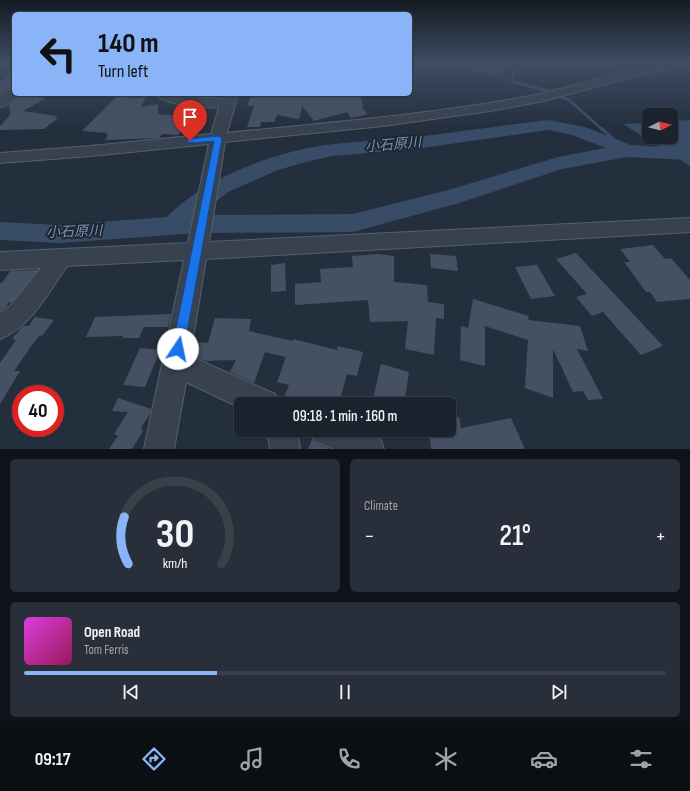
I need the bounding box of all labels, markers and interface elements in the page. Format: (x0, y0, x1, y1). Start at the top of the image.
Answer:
text: 140 m (98, 27, 159, 60)
icon: left (32, 28, 84, 80)
text: Turn left (98, 61, 149, 82)
pin (173, 100, 207, 141)
icon: arrive (179, 106, 201, 128)
north arrow (642, 108, 678, 144)
map controls (642, 108, 678, 144)
water label: 小石原川 (364, 133, 424, 155)
water label: 小石原川 (46, 222, 104, 241)
position arrow (157, 328, 199, 370)
speed limit sign: 40 (12, 385, 64, 437)
text: 09:18 · 1 min · 160 m (293, 407, 397, 426)
text: Climate (364, 498, 398, 514)
text: 30 (156, 509, 194, 558)
text: 21° (499, 518, 531, 554)
text: − (364, 523, 375, 550)
text: + (655, 523, 666, 550)
text: km/h (163, 554, 187, 571)
text: Open Road (84, 623, 140, 642)
text: Tom Ferris (84, 642, 129, 658)
icon: previous (120, 681, 142, 703)
icon: pause (334, 681, 356, 703)
icon: next (548, 681, 570, 703)
icon: directions (140, 745, 168, 773)
icon: music (238, 745, 266, 773)
icon: phone (335, 745, 363, 773)
icon: climate (432, 745, 460, 773)
icon: car (530, 745, 558, 773)
icon: filters (627, 745, 655, 773)
text: 09:17 (35, 749, 71, 770)

